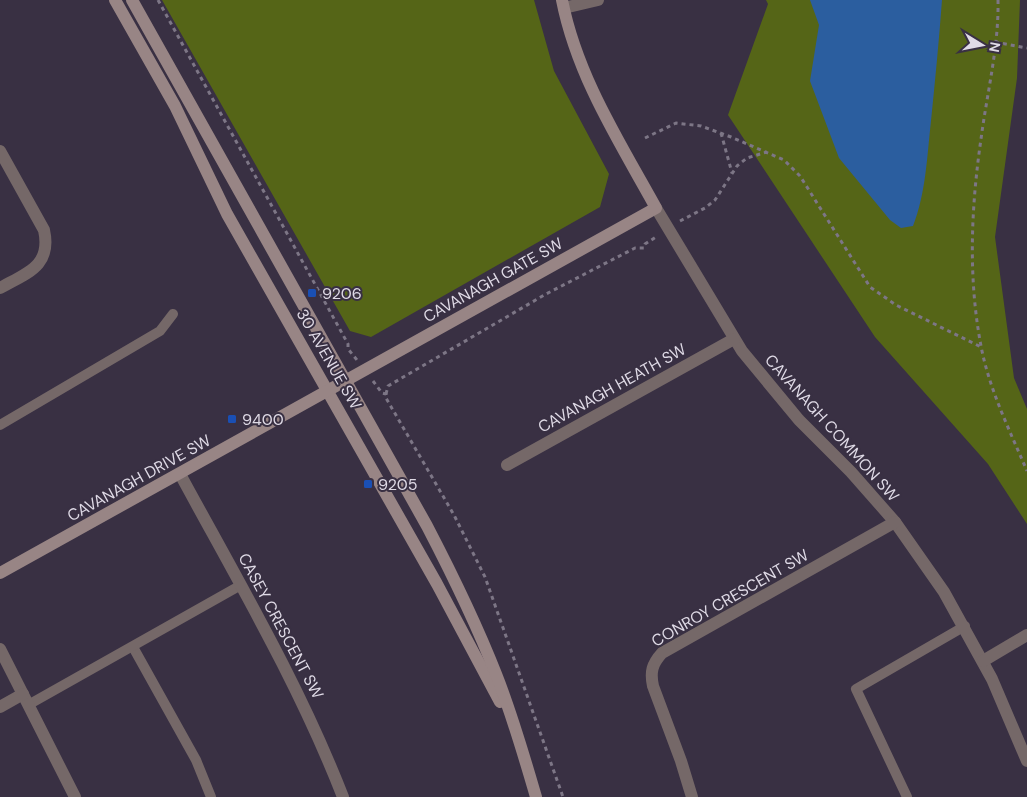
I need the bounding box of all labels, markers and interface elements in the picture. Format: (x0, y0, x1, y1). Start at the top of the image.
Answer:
north arrow (957, 20, 1007, 70)
text: N (985, 41, 1005, 54)
street label: CAVANAGH GATE SW (419, 233, 567, 327)
place label: 9206 (322, 283, 362, 304)
marker: 9206 (306, 287, 318, 299)
street label: 30 AVENUE SW (292, 305, 367, 414)
street label: CAVANAGH HEATH SW (534, 338, 690, 437)
street label: CAVANAGH COMMON SW (760, 350, 904, 506)
place label: 9400 (242, 409, 284, 430)
marker: 9400 (226, 413, 238, 425)
street label: CAVANAGH DRIVE SW (63, 430, 215, 526)
place label: 9205 (378, 474, 418, 495)
marker: 9205 (362, 478, 374, 490)
street label: CONROY CRESCENT SW (648, 544, 813, 652)
street label: CASEY CRESCENT SW (234, 549, 329, 703)

